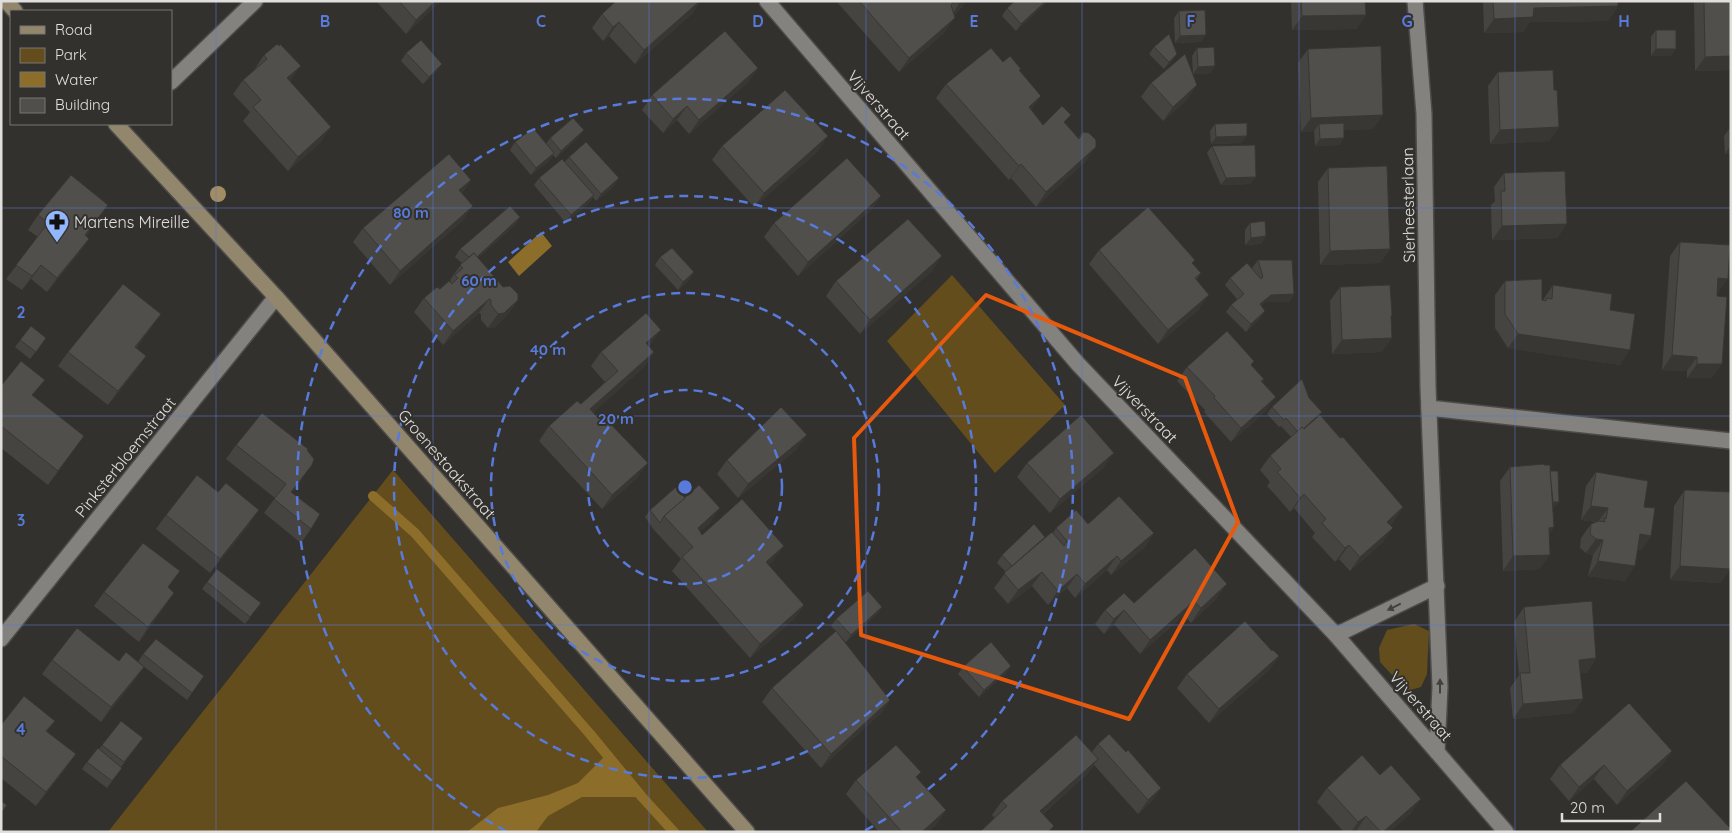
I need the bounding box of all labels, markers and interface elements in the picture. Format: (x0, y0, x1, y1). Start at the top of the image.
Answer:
legend (10, 10, 172, 125)
text: B (320, 11, 330, 31)
text: C (536, 11, 546, 31)
text: D (752, 11, 764, 31)
text: E (969, 11, 979, 31)
text: F (1187, 11, 1196, 31)
text: G (1401, 11, 1413, 31)
text: H (1618, 11, 1630, 31)
text: Road (55, 20, 92, 39)
text: Park (55, 45, 87, 64)
street label: Vijverstraat (843, 66, 915, 144)
text: Water (55, 70, 98, 89)
text: Building (55, 95, 110, 114)
street label: Sierheesterlaan (1397, 147, 1419, 263)
text: 80 m (393, 203, 429, 222)
pharmacy icon: Martens Mireille (44, 209, 70, 243)
place label: Martens Mireille (74, 212, 190, 232)
text: 60 m (461, 271, 497, 290)
text: 2 (16, 302, 26, 322)
text: 40 m (530, 340, 566, 359)
street label: Vijverstraat (1108, 371, 1182, 447)
street label: Pinksterbloemstraat (70, 393, 180, 521)
street label: Groenestaakstraat (394, 405, 500, 523)
text: 20 m (598, 409, 634, 428)
centre of rings (676, 478, 694, 496)
text: 3 (17, 510, 25, 530)
one-way arrow (1386, 603, 1401, 612)
street label: Vijverstraat (1385, 667, 1457, 745)
one-way arrow (1436, 678, 1444, 694)
text: 4 (16, 719, 26, 739)
scale bar (1562, 790, 1660, 822)
text: 20 m (1570, 798, 1605, 817)

